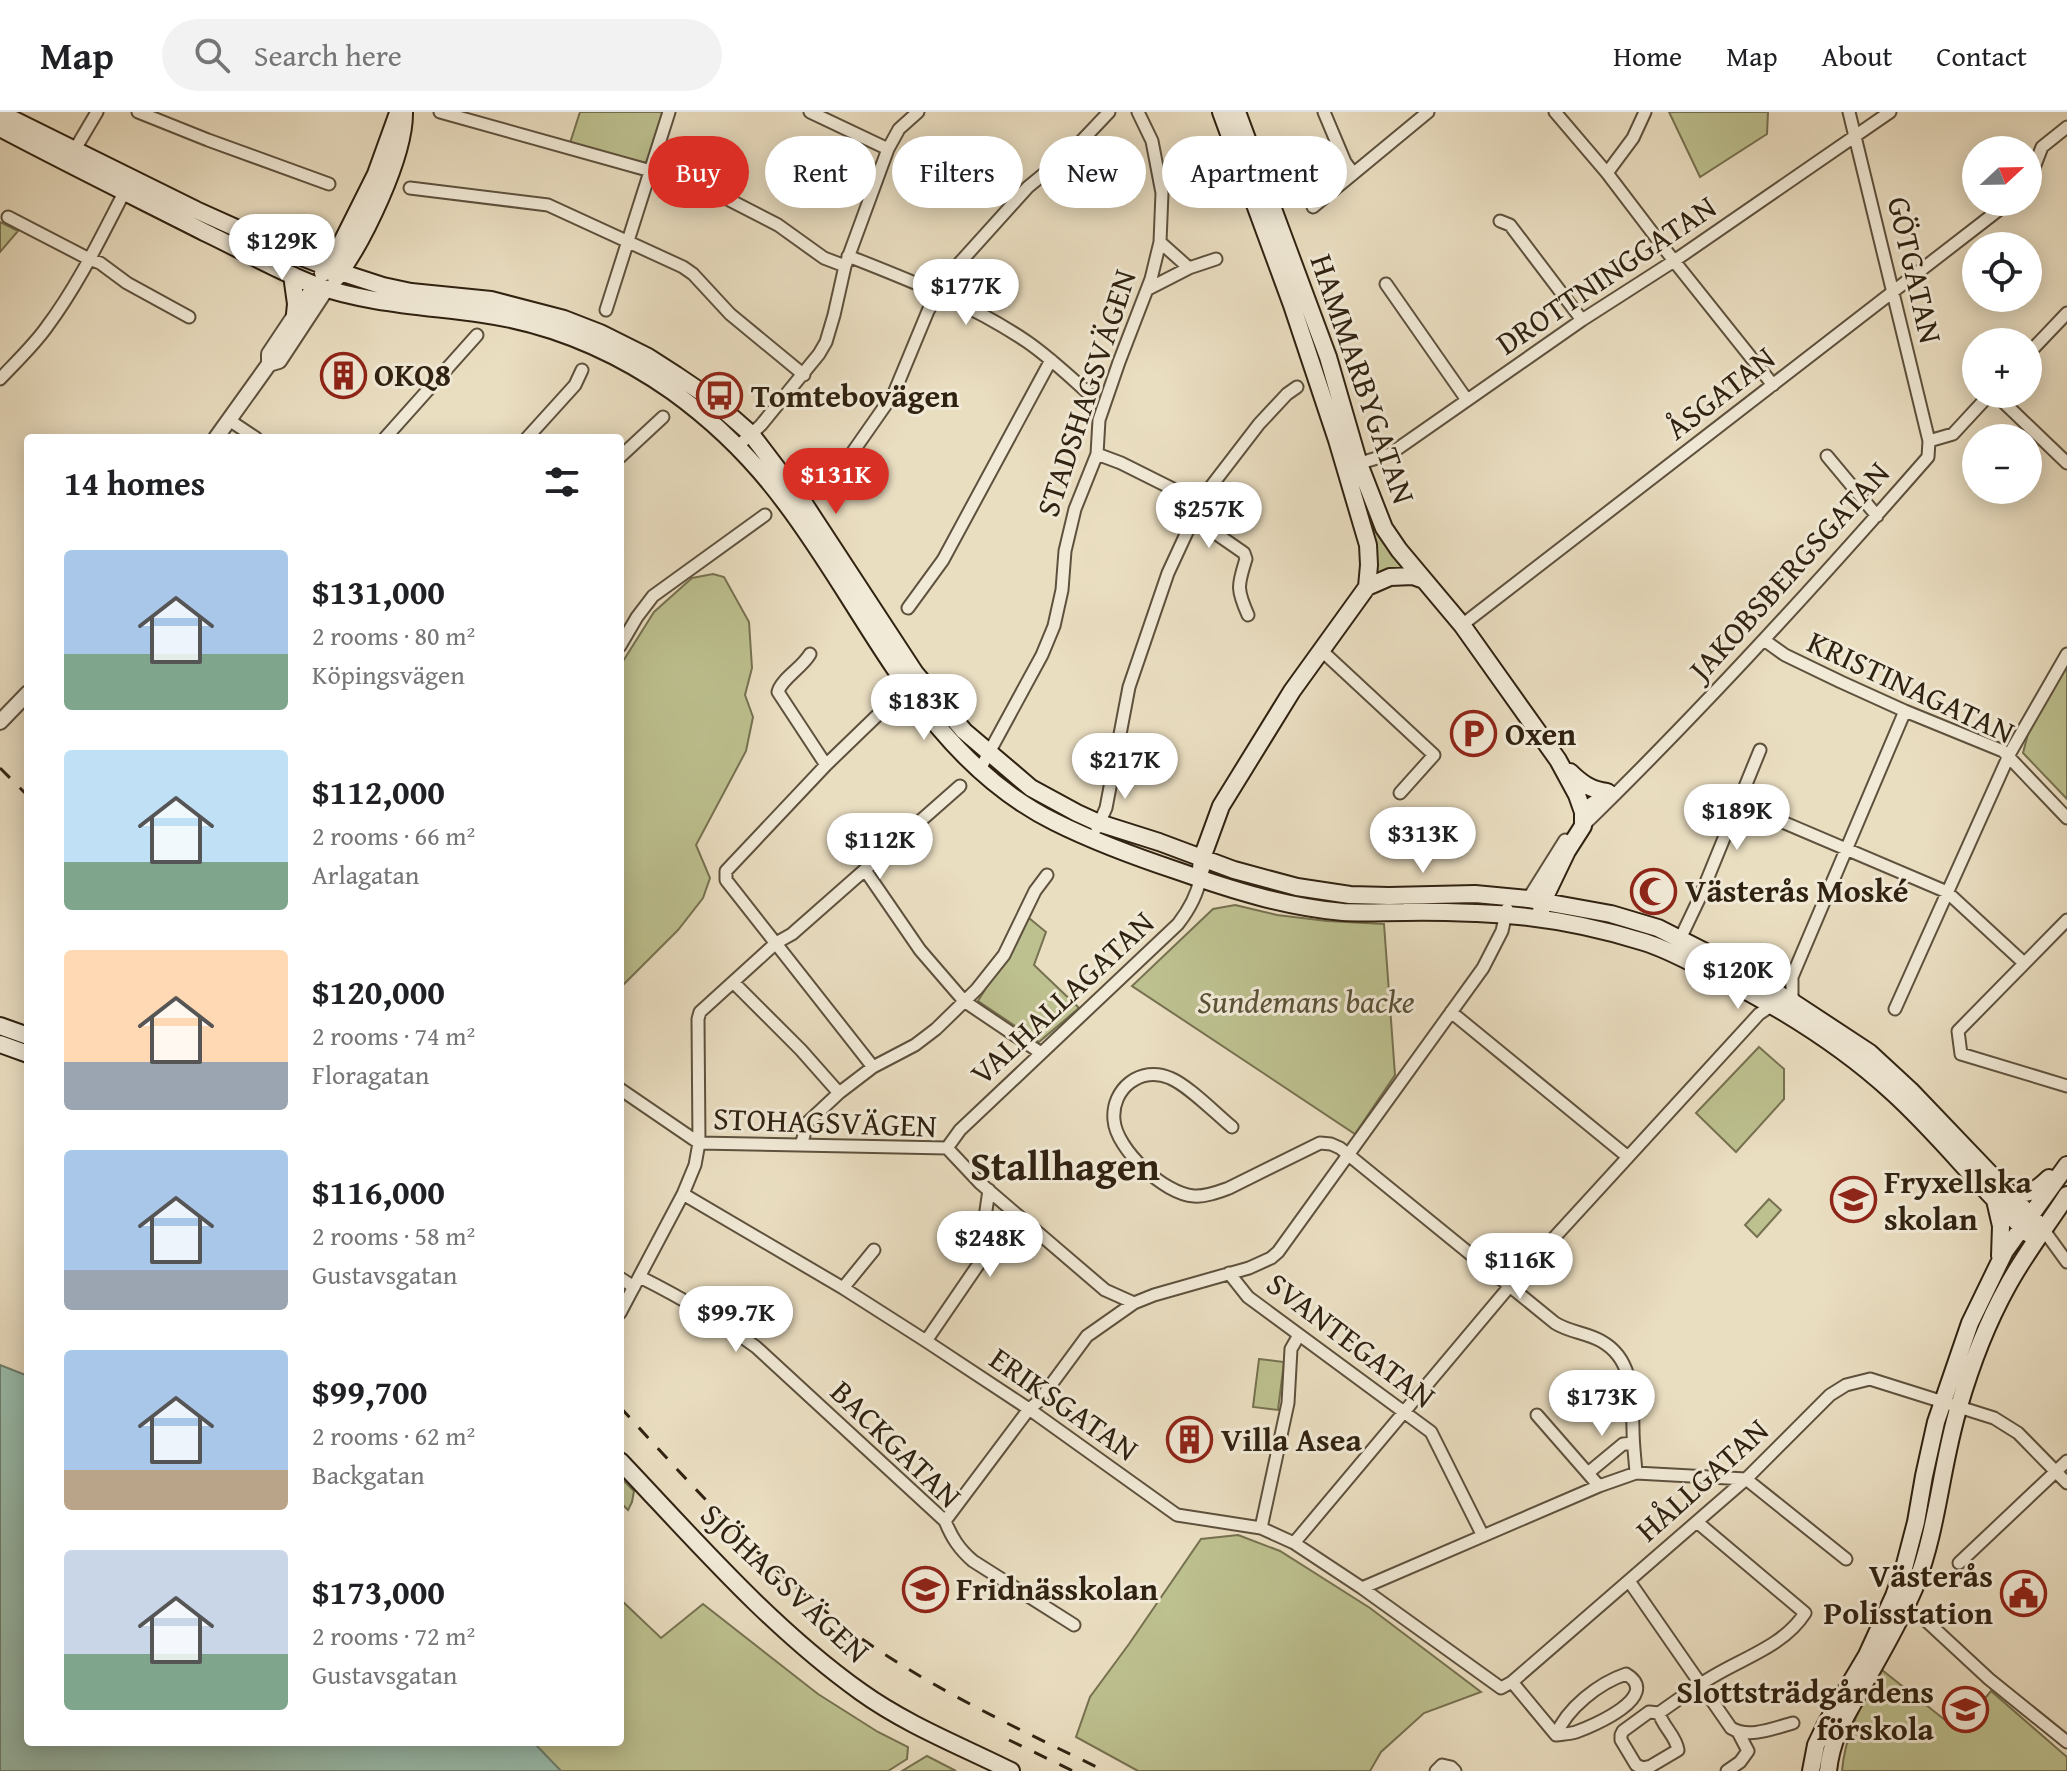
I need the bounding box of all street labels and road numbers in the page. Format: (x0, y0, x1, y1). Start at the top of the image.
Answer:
street label: DROTTNINGGATAN (1486, 183, 1725, 366)
street label: GÖTGATAN (1876, 192, 1955, 348)
street label: HAMMARBYGATAN (1299, 248, 1428, 510)
street label: STADSHAGSVÄGEN (1023, 263, 1148, 522)
street label: ÅSGATAN (1655, 335, 1785, 451)
street label: JAKOBSBERGSGATAN (1674, 450, 1900, 694)
street label: KRISTINAGATAN (1800, 618, 2023, 755)
street label: VALHALLAGATAN (959, 900, 1164, 1096)
street label: STOHAGSVÄGEN (712, 1094, 938, 1149)
street label: SVANTEGATAN (1257, 1260, 1446, 1419)
street label: ERIKSGATAN (980, 1335, 1148, 1472)
street label: BACKGATAN (820, 1369, 973, 1518)
street label: HÅLLGATAN (1625, 1407, 1779, 1552)
street label: SJÖHAGSVÄGEN (690, 1492, 880, 1674)

